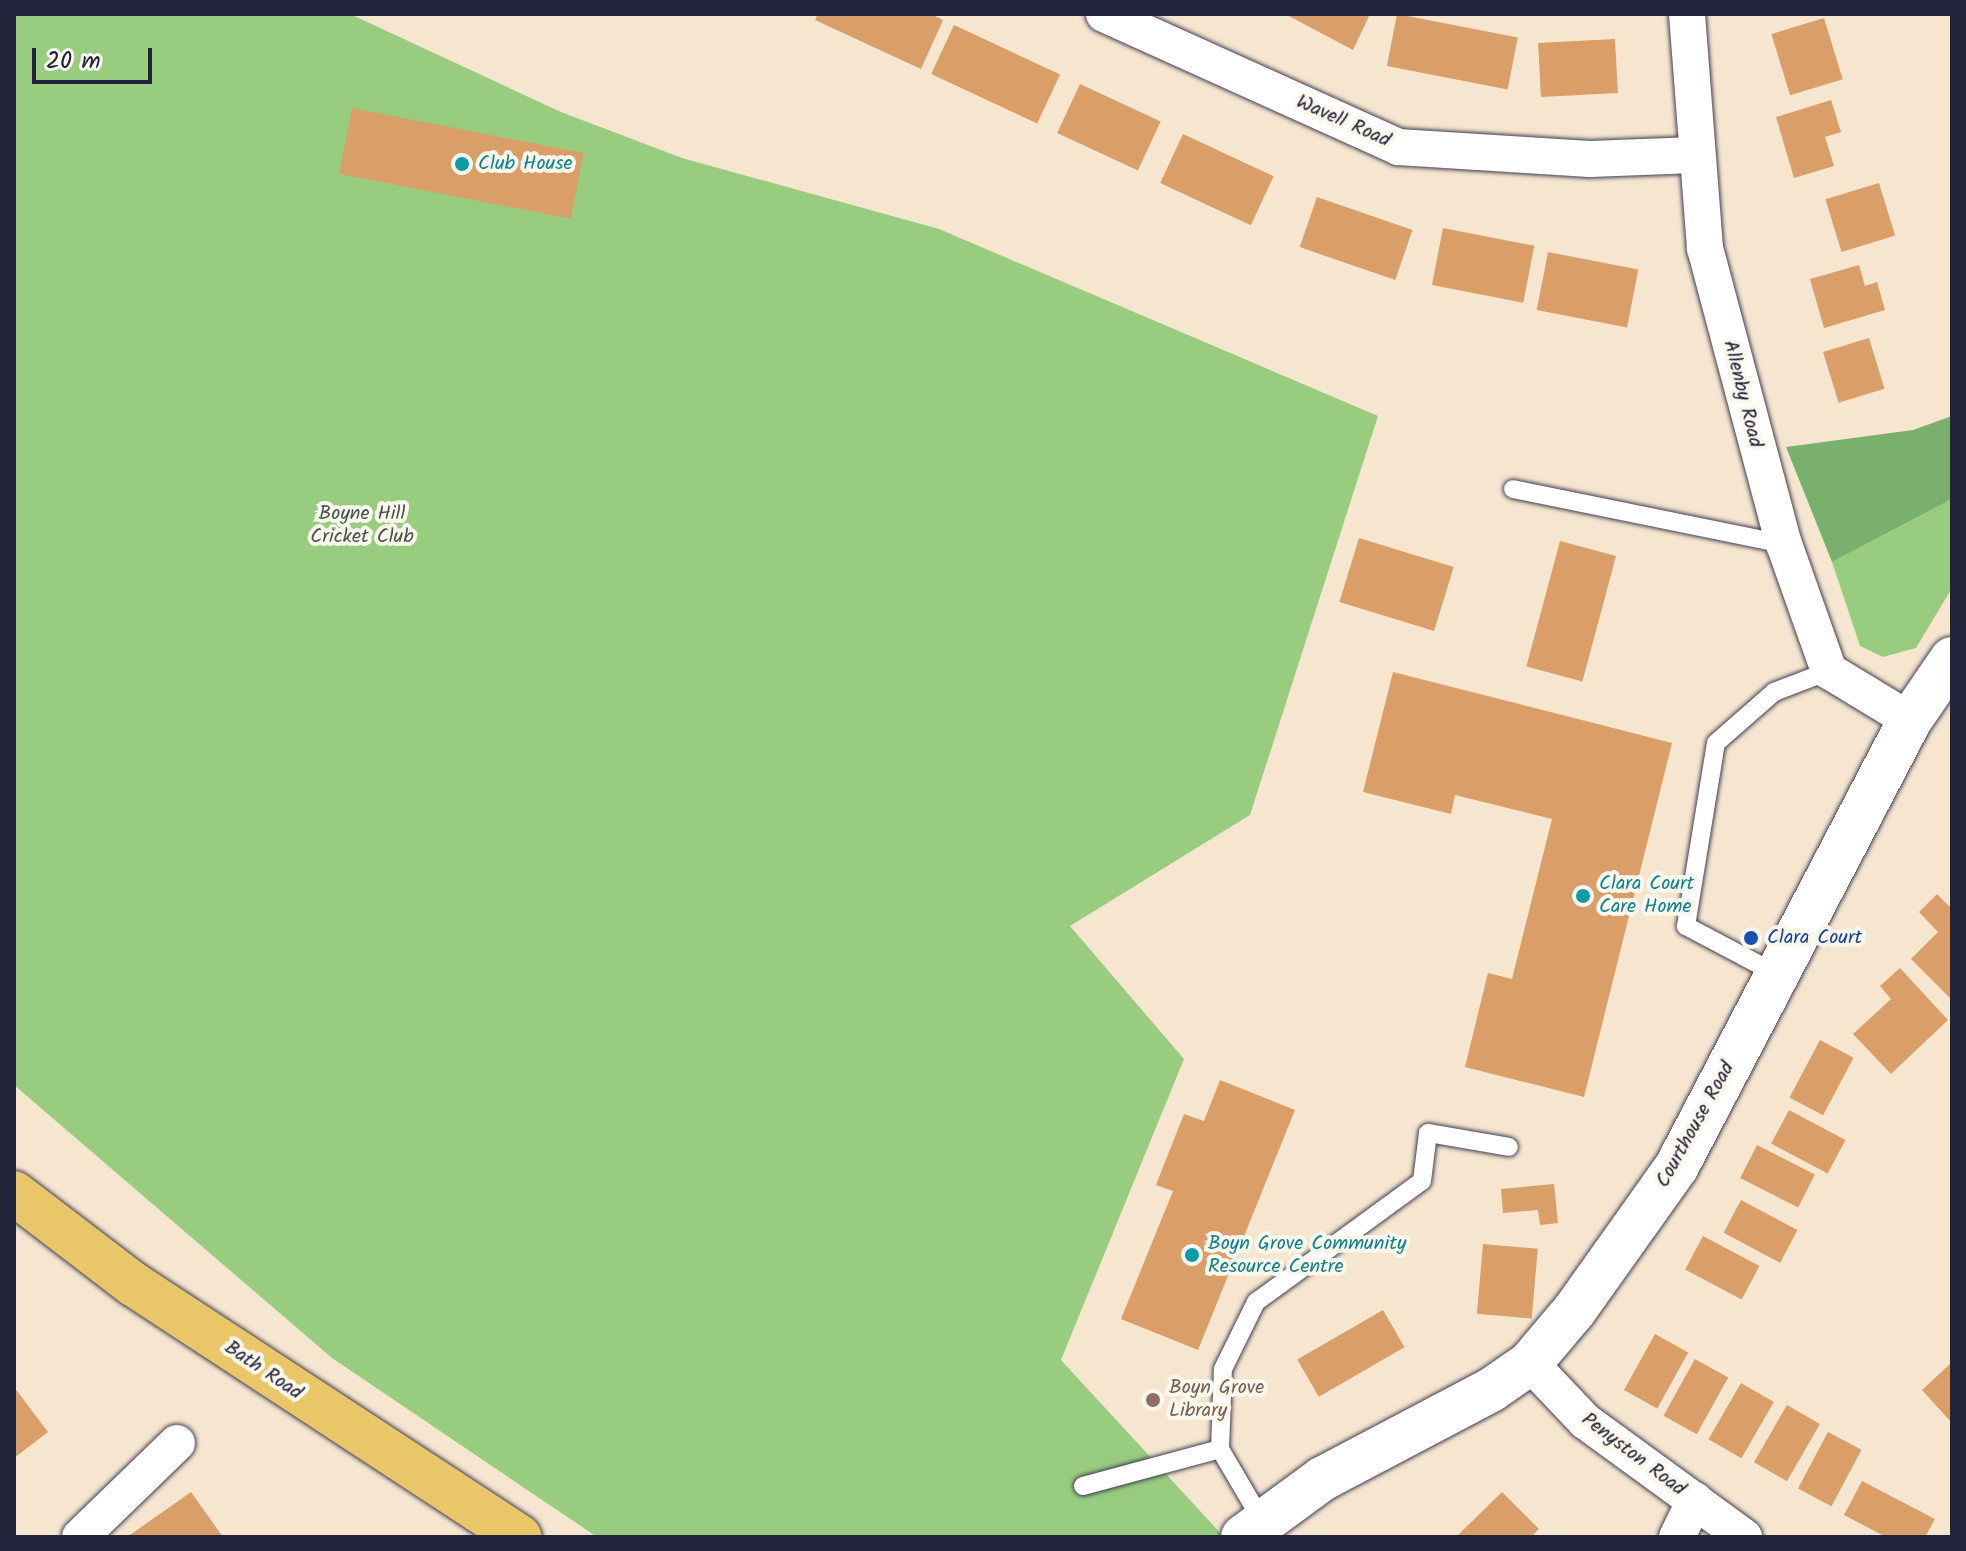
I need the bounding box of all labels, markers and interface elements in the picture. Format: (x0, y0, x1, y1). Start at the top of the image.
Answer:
scale bar (36, 32, 156, 82)
text: 20 m (46, 42, 101, 81)
street label: Wavell Road (1292, 91, 1394, 153)
place label: Club House (478, 152, 573, 176)
marker: Club House (453, 155, 471, 173)
street label: Allenby Road (1717, 338, 1767, 450)
park label: Boyne Hill Cricket Club (310, 503, 414, 550)
place label: Clara Court Care Home (1599, 872, 1694, 919)
marker: Clara Court Care Home (1574, 887, 1592, 905)
place label: Clara Court (1767, 926, 1862, 950)
marker: Clara Court (1742, 929, 1760, 947)
street label: Courthouse Road (1652, 1058, 1740, 1192)
place label: Boyn Grove Community Resource Centre (1208, 1232, 1406, 1279)
marker: Boyn Grove Community Resource Centre (1183, 1246, 1201, 1264)
street label: Bath Road (220, 1336, 306, 1406)
place label: Boyn Grove Library (1169, 1376, 1264, 1423)
marker: Boyn Grove Library (1144, 1391, 1162, 1409)
street label: Penyston Road (1576, 1408, 1690, 1502)

